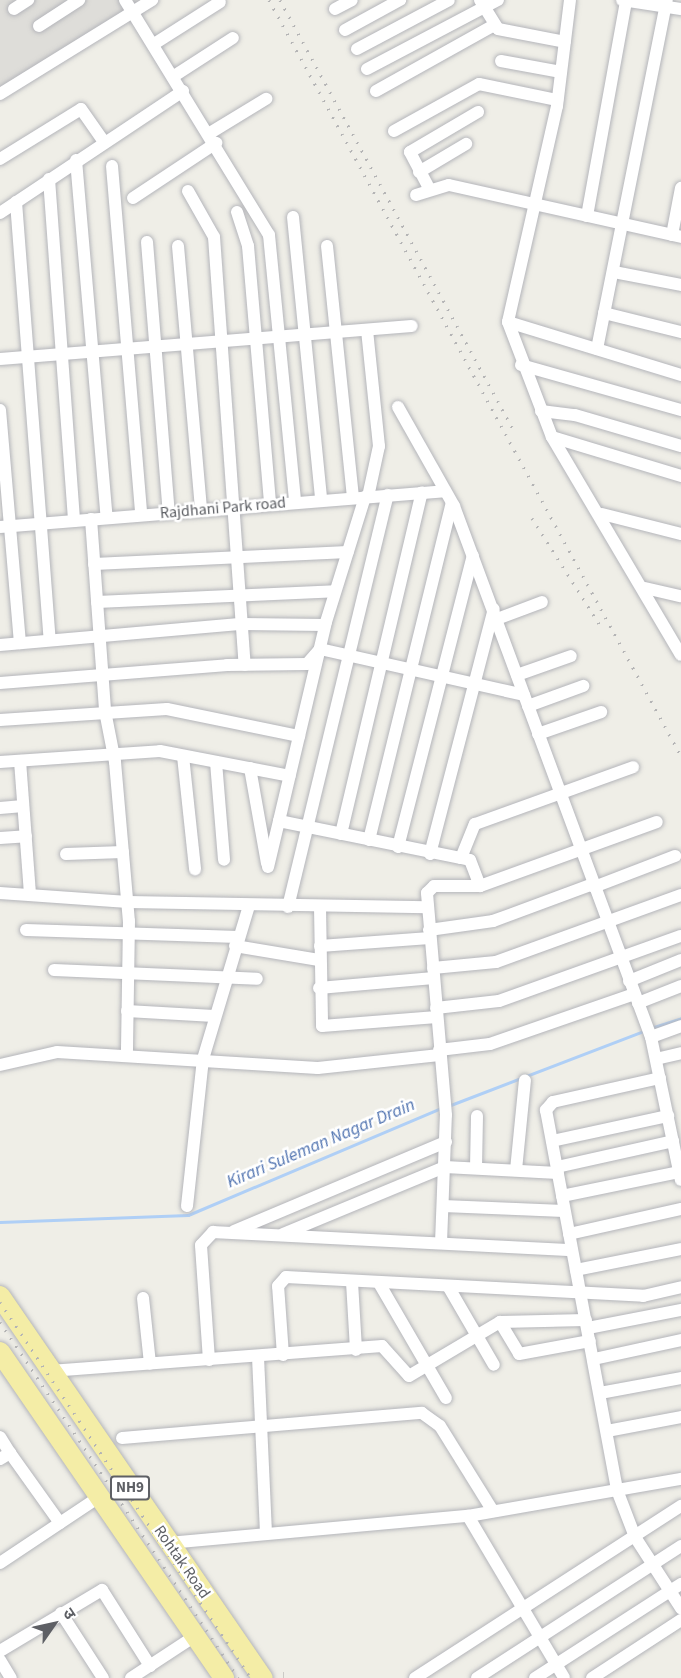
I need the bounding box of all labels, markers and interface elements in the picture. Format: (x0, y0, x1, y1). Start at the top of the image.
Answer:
street label: Rajdhani Park road (159, 493, 287, 523)
water label: Kirari Suleman Nagar Drain (224, 1095, 418, 1193)
road number: NH9 (109, 1476, 151, 1500)
street label: Rohtak Road (150, 1522, 214, 1602)
north arrow (24, 1594, 84, 1654)
text: उ (57, 1604, 81, 1624)

